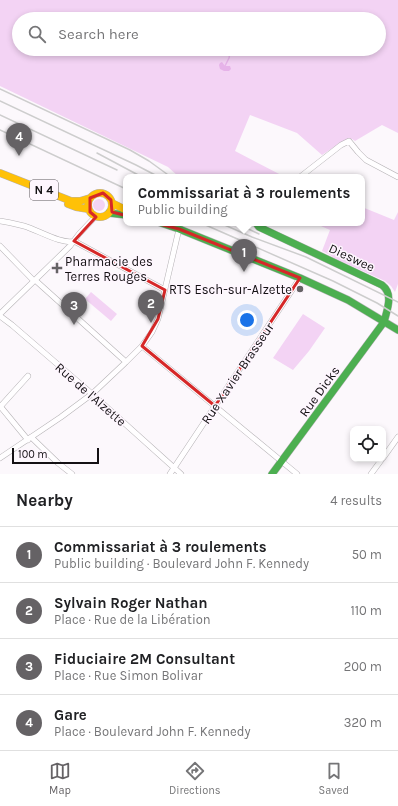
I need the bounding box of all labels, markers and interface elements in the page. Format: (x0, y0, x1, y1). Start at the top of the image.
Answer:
search box (12, 12, 386, 56)
icon: search (26, 23, 48, 45)
text: Search here (58, 25, 139, 43)
pin: 4 (6, 123, 32, 156)
popup (123, 174, 365, 226)
road number: N 4 (30, 180, 58, 200)
text: Commissariat à 3 roulements (138, 184, 350, 202)
text: Public building (138, 202, 228, 217)
pin: 1 (231, 239, 257, 272)
street label: Dieswee (327, 240, 377, 275)
place label: Pharmacie des Terres Rouges (65, 254, 153, 284)
marker: Pharmacie des Terres Rouges (52, 263, 62, 273)
place label: RTS Esch-sur-Alzette (169, 282, 292, 297)
marker: RTS Esch-sur-Alzette (295, 284, 305, 294)
pin: 2 (138, 290, 164, 323)
pin: 3 (61, 292, 87, 325)
your location (237, 310, 257, 330)
street label: Rue Xavier Brasseur (198, 320, 277, 427)
street label: Rue de l'Alzette (52, 360, 129, 429)
street label: Rue Dicks (296, 363, 343, 420)
map controls (350, 426, 386, 462)
button: locate (350, 426, 386, 462)
scale bar (12, 446, 99, 465)
text: 100 m (18, 448, 48, 461)
text: Nearby (16, 490, 73, 510)
text: 4 results (330, 493, 382, 508)
text: Commissariat à 3 roulements (54, 538, 267, 556)
text: 1 (27, 547, 31, 562)
text: 50 m (352, 547, 382, 562)
text: Public building · Boulevard John F. Kennedy (54, 556, 309, 571)
text: Sylvain Roger Nathan (54, 594, 208, 612)
text: 2 (25, 603, 33, 618)
text: 110 m (350, 603, 382, 618)
text: Place · Rue de la Libération (54, 612, 211, 627)
text: Fiduciaire 2M Consultant (54, 650, 235, 668)
text: 3 (25, 659, 33, 674)
text: 200 m (344, 659, 382, 674)
text: Place · Rue Simon Bolivar (54, 668, 203, 683)
text: Gare (54, 706, 87, 724)
text: 4 (25, 715, 33, 730)
text: 320 m (344, 715, 382, 730)
text: Place · Boulevard John F. Kennedy (54, 724, 250, 739)
tab: Map (49, 760, 71, 797)
tab: Directions (169, 760, 221, 797)
tab: Saved (319, 760, 349, 797)

